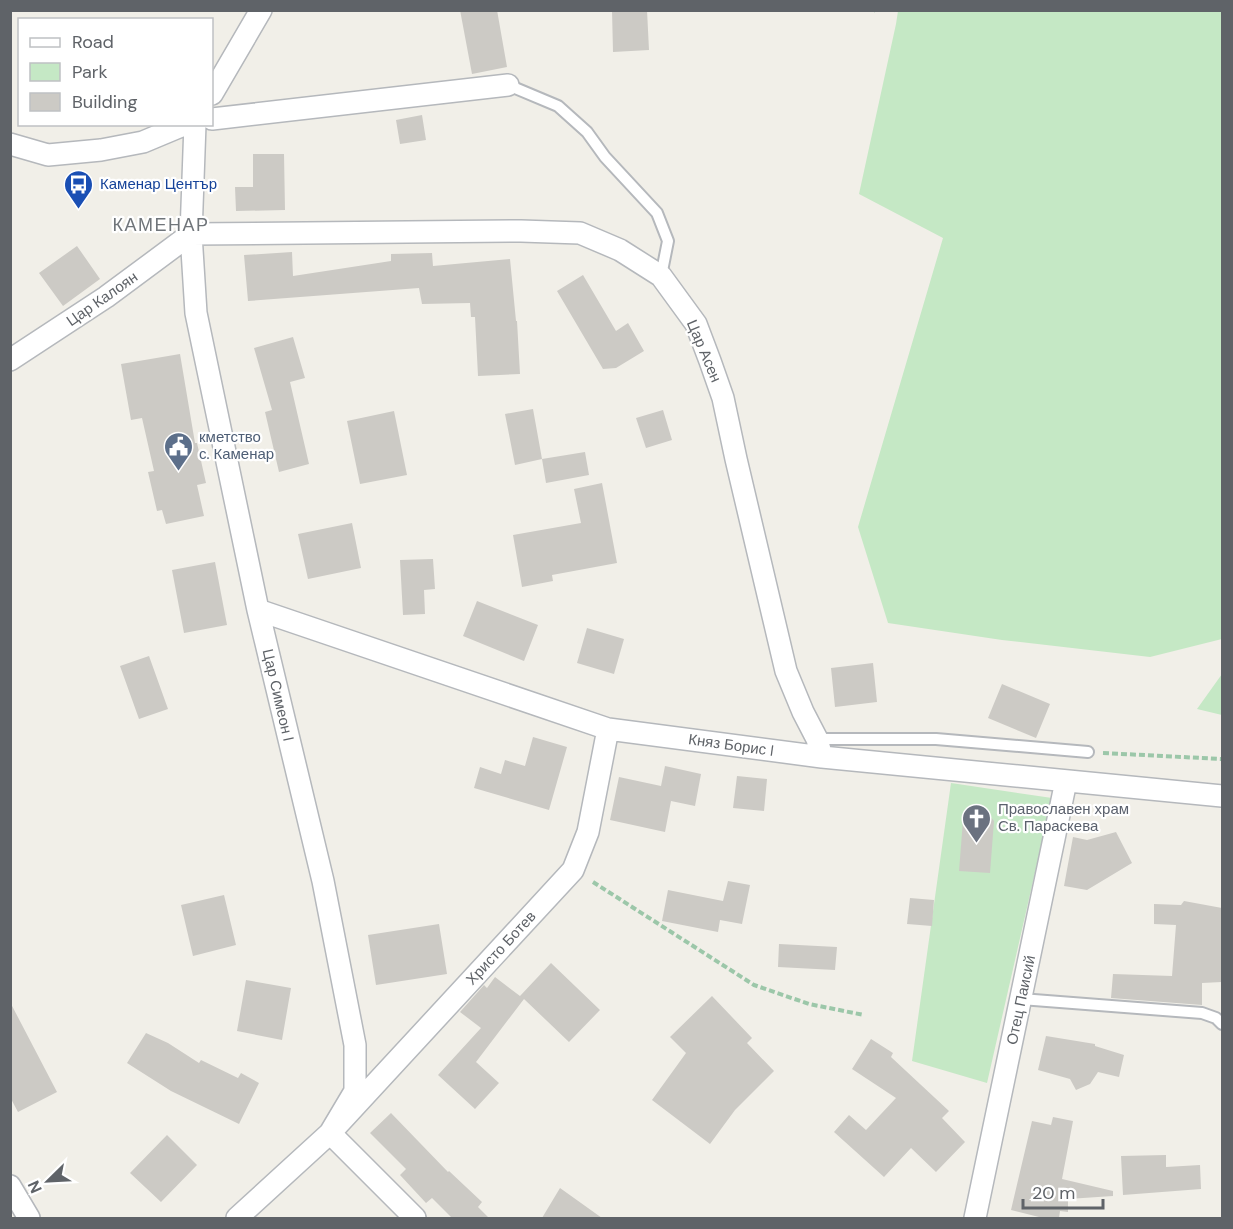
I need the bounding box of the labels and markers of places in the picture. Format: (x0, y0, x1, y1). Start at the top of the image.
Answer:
bus stop icon: Каменар Център (63, 168, 95, 210)
place label: Каменар Център (100, 174, 217, 194)
place label: кметство с. Каменар (199, 427, 274, 464)
public building icon: кметство с. Каменар (162, 430, 194, 472)
place label: Православен храм Св. Параскева (998, 799, 1129, 836)
church icon: Православен храм Св. Параскева (961, 802, 993, 844)

